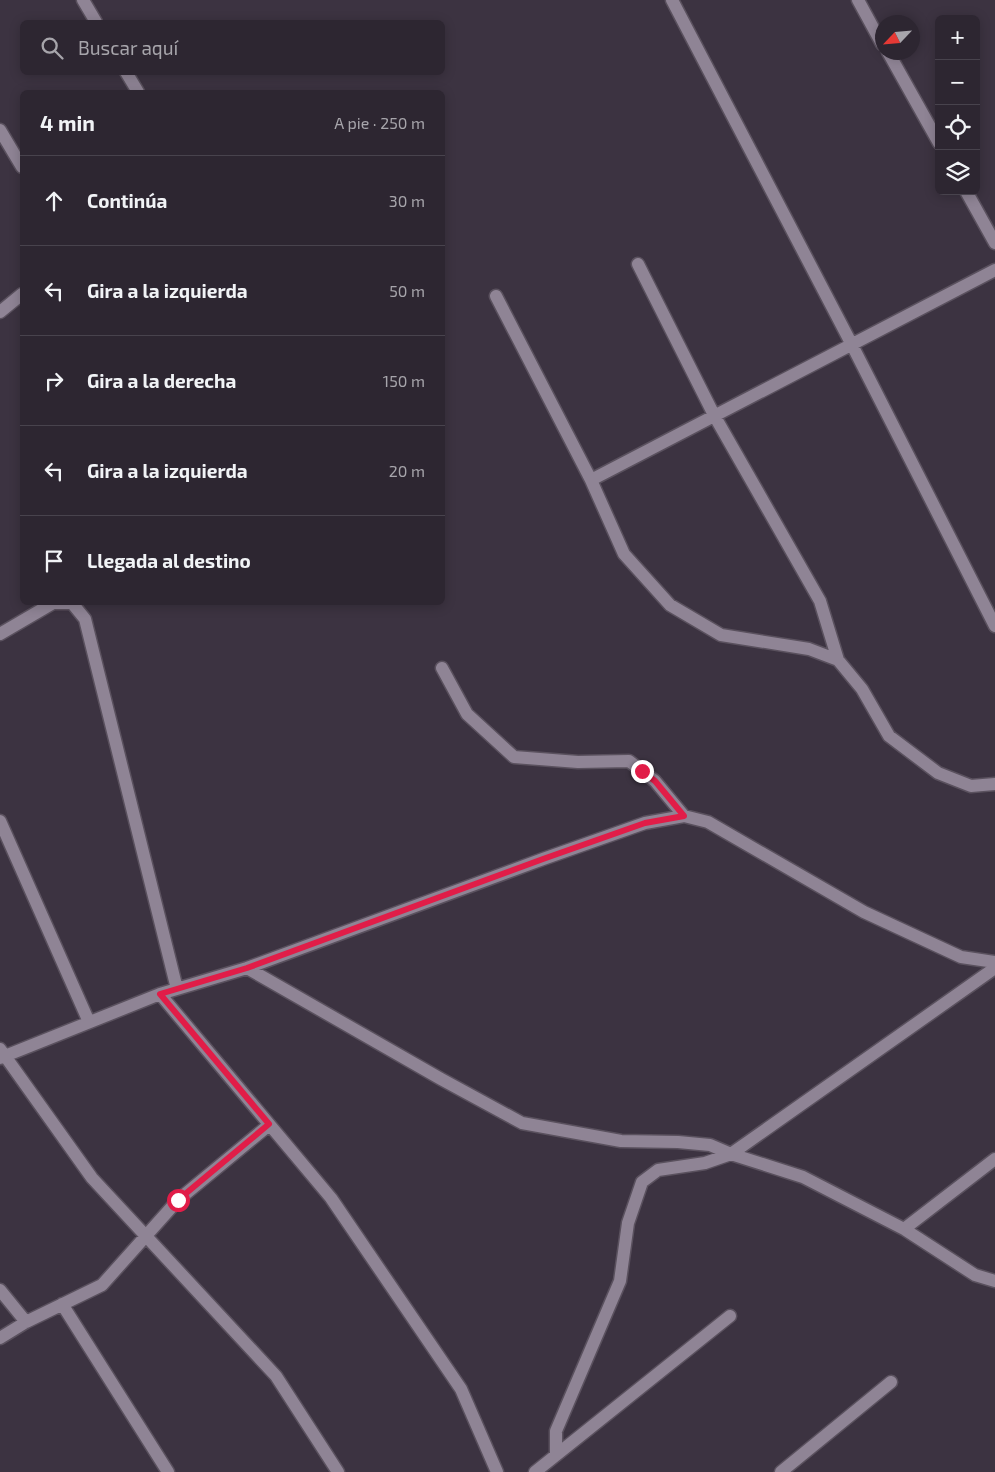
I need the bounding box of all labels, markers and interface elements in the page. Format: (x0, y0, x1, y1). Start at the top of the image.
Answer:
north arrow (875, 15, 920, 60)
map controls (935, 15, 980, 195)
button: + (935, 15, 980, 60)
search box (20, 20, 445, 75)
icon: search (38, 34, 66, 62)
text: Buscar aquí (78, 36, 178, 59)
button: − (935, 60, 980, 105)
button: locate (935, 105, 980, 150)
text: 4 min (40, 110, 95, 135)
text: A pie · 250 m (334, 113, 425, 132)
button: layers (935, 150, 980, 195)
icon: ahead (40, 187, 68, 215)
text: Continúa (87, 189, 167, 212)
text: 30 m (389, 191, 425, 210)
icon: left (40, 277, 68, 305)
text: Gira a la izquierda (87, 279, 248, 302)
text: 50 m (389, 281, 425, 300)
icon: right (40, 367, 68, 395)
text: Gira a la derecha (87, 369, 236, 392)
text: 150 m (383, 371, 425, 390)
icon: left (40, 457, 68, 485)
text: Gira a la izquierda (87, 459, 248, 482)
text: 20 m (389, 461, 425, 480)
icon: arrive (40, 547, 68, 575)
text: Llegada al destino (87, 549, 251, 572)
route end (631, 760, 654, 783)
route start (167, 1189, 190, 1212)

